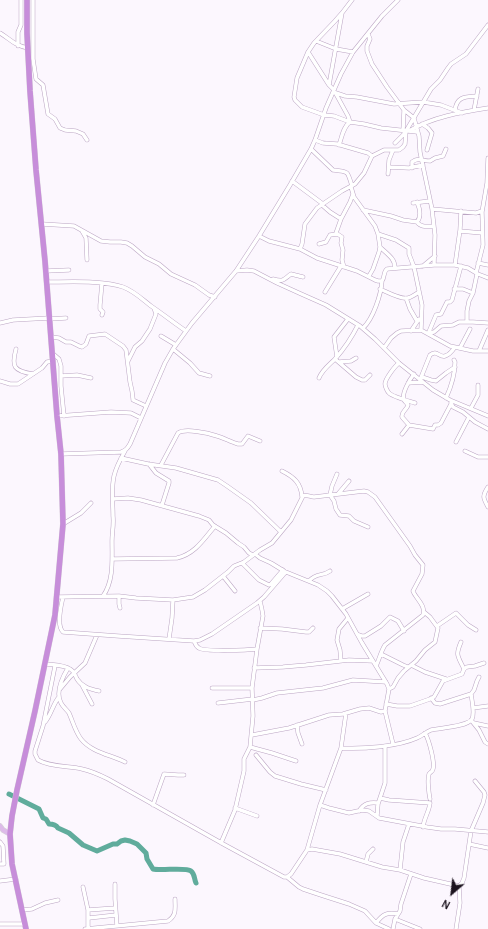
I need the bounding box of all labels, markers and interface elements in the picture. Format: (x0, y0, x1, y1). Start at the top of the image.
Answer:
north arrow (432, 873, 472, 913)
text: N (440, 896, 453, 912)

